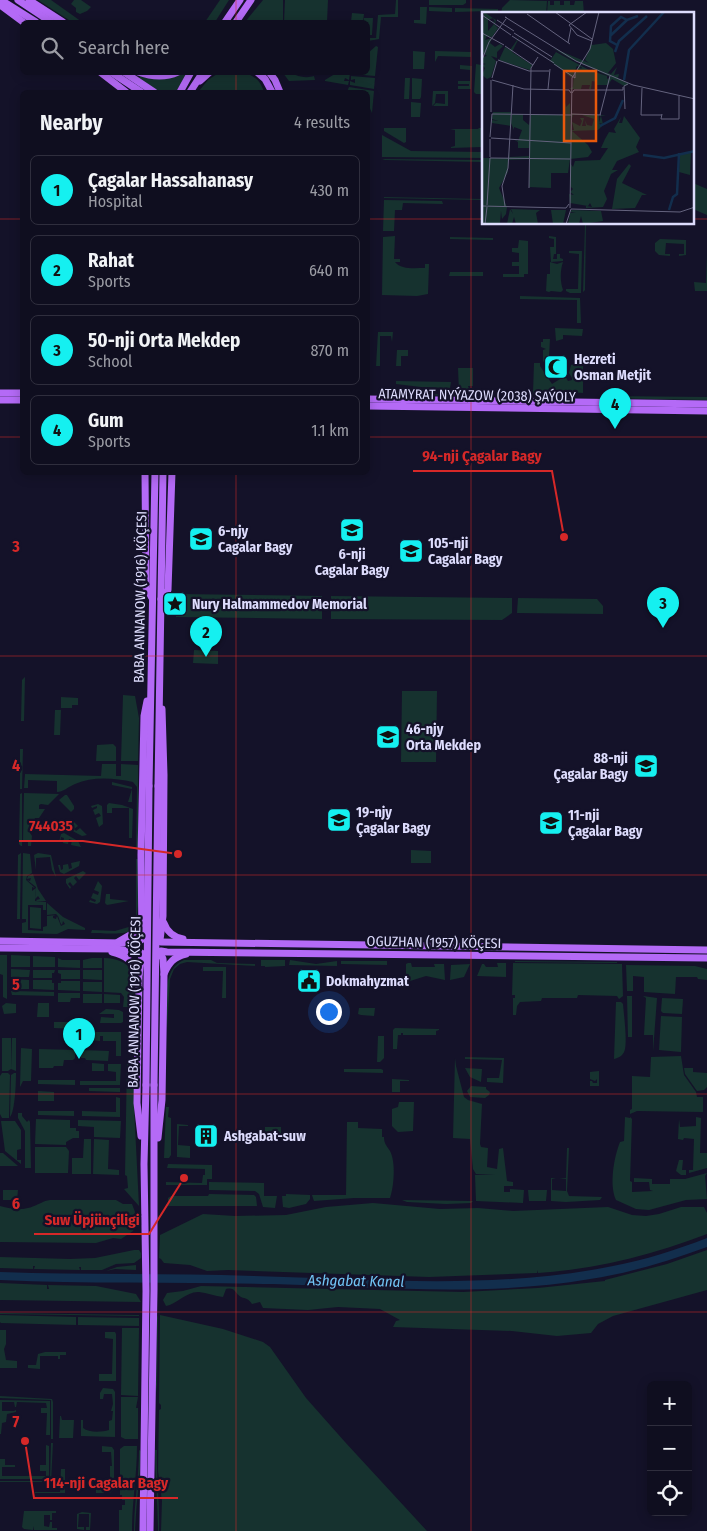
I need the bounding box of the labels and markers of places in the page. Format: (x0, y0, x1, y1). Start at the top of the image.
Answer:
place label: Hezreti Osman Metjit (574, 351, 652, 384)
mosque icon: Hezreti Osman Metjit (543, 354, 569, 380)
pin: 4 (599, 388, 631, 429)
callout: 94-nji Çagalar Bagy (413, 441, 552, 471)
school or university icon: 6-nji Cagalar Bagy (339, 517, 365, 543)
place label: 6-njy Cagalar Bagy (218, 523, 293, 556)
school or university icon: 6-njy Cagalar Bagy (188, 526, 214, 552)
place label: 105-nji Cagalar Bagy (428, 535, 503, 568)
school or university icon: 105-nji Cagalar Bagy (398, 538, 424, 564)
place label: 6-nji Cagalar Bagy (315, 546, 390, 579)
pin: 3 (647, 587, 679, 628)
place icon: Nury Halmammedov Memorial (162, 591, 188, 617)
place label: Nury Halmammedov Memorial (192, 596, 367, 613)
pin: 2 (190, 616, 222, 657)
place label: 46-njy Orta Mekdep (406, 721, 481, 754)
school or university icon: 46-njy Orta Mekdep (375, 724, 401, 750)
place label: 88-nji Çagalar Bagy (554, 750, 628, 784)
school or university icon: 88-nji Çagalar Bagy (633, 753, 659, 779)
place label: 19-njy Çagalar Bagy (356, 804, 431, 838)
school or university icon: 19-njy Çagalar Bagy (326, 807, 352, 833)
place label: 11-nji Çagalar Bagy (568, 807, 643, 841)
school or university icon: 11-nji Çagalar Bagy (538, 810, 564, 836)
callout: 744035 (19, 811, 83, 841)
public building icon: Dokmahyzmat (296, 968, 322, 994)
place label: Dokmahyzmat (326, 973, 410, 990)
pin: 1 (63, 1018, 95, 1059)
building icon: Ashgabat-suw (193, 1123, 219, 1149)
place label: Ashgabat-suw (223, 1128, 306, 1145)
callout: Suw Üpjünçiligi (34, 1204, 149, 1234)
callout: 114-nji Cagalar Bagy (34, 1468, 178, 1498)

